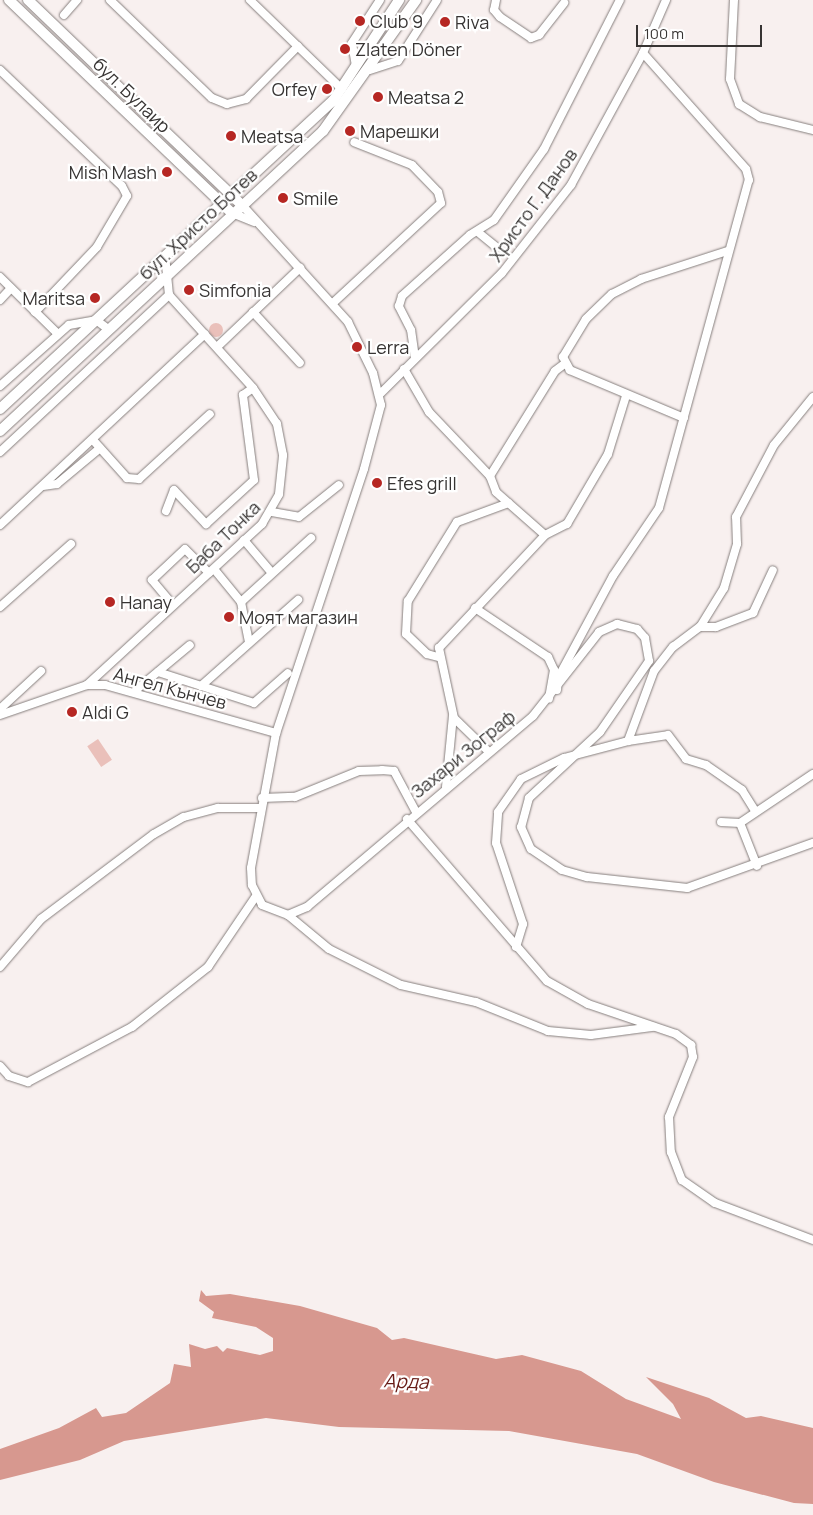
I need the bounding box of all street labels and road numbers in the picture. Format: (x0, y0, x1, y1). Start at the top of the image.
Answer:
street label: бул. Булаир (89, 53, 175, 137)
street label: Христо Г. Данов (485, 144, 581, 266)
street label: бул. Христо Ботев (135, 164, 261, 284)
street label: Баба Тонка (182, 496, 264, 578)
street label: Ангел Кънчев (111, 663, 229, 713)
street label: Захари Зограф (407, 705, 519, 803)

